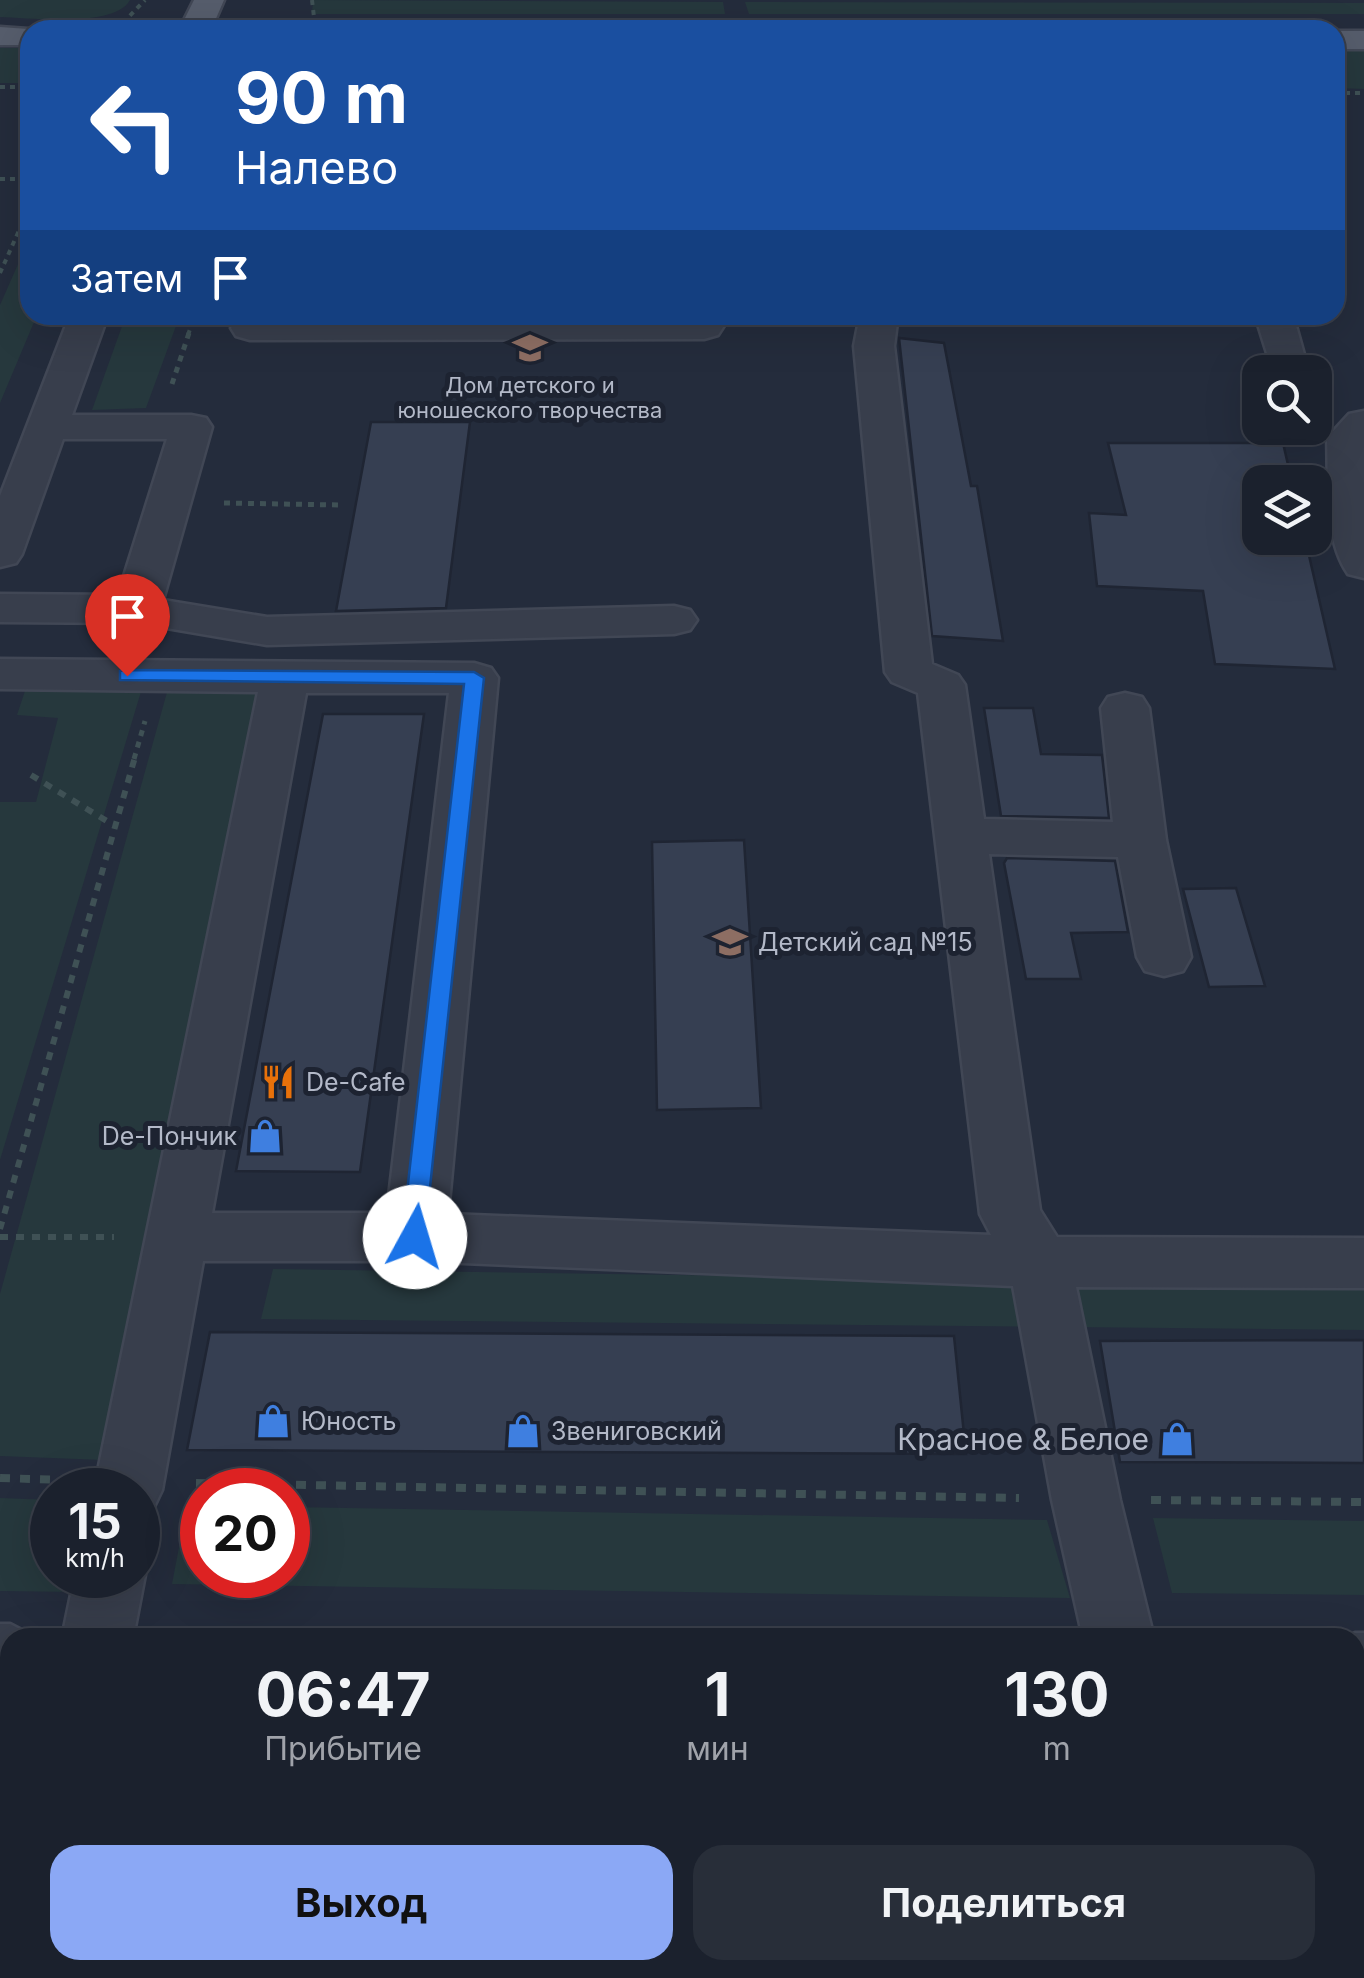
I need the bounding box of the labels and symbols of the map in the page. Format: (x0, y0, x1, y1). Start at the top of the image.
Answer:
school or university icon: Дом детского и юношеского творчества (511, 329, 549, 367)
place label: Дом детского и юношеского творчества (398, 372, 662, 423)
pin (85, 574, 170, 677)
school or university icon: Детский сад №15 (711, 923, 749, 961)
place label: Детский сад №15 (758, 927, 973, 957)
restaurant icon: De-Cafe (259, 1063, 297, 1101)
place label: De-Cafe (306, 1067, 406, 1097)
shop icon: De-Пончик (246, 1117, 284, 1155)
place label: De-Пончик (102, 1121, 237, 1151)
position arrow (363, 1185, 467, 1289)
shop icon: Юность (254, 1402, 292, 1440)
place label: Юность (301, 1406, 396, 1436)
shop icon: Звениговский (504, 1412, 542, 1450)
place label: Звениговский (551, 1416, 722, 1446)
shop icon: Красное & Белое (1158, 1420, 1196, 1458)
place label: Красное & Белое (897, 1421, 1149, 1457)
speed limit sign: 20 (180, 1468, 310, 1598)

